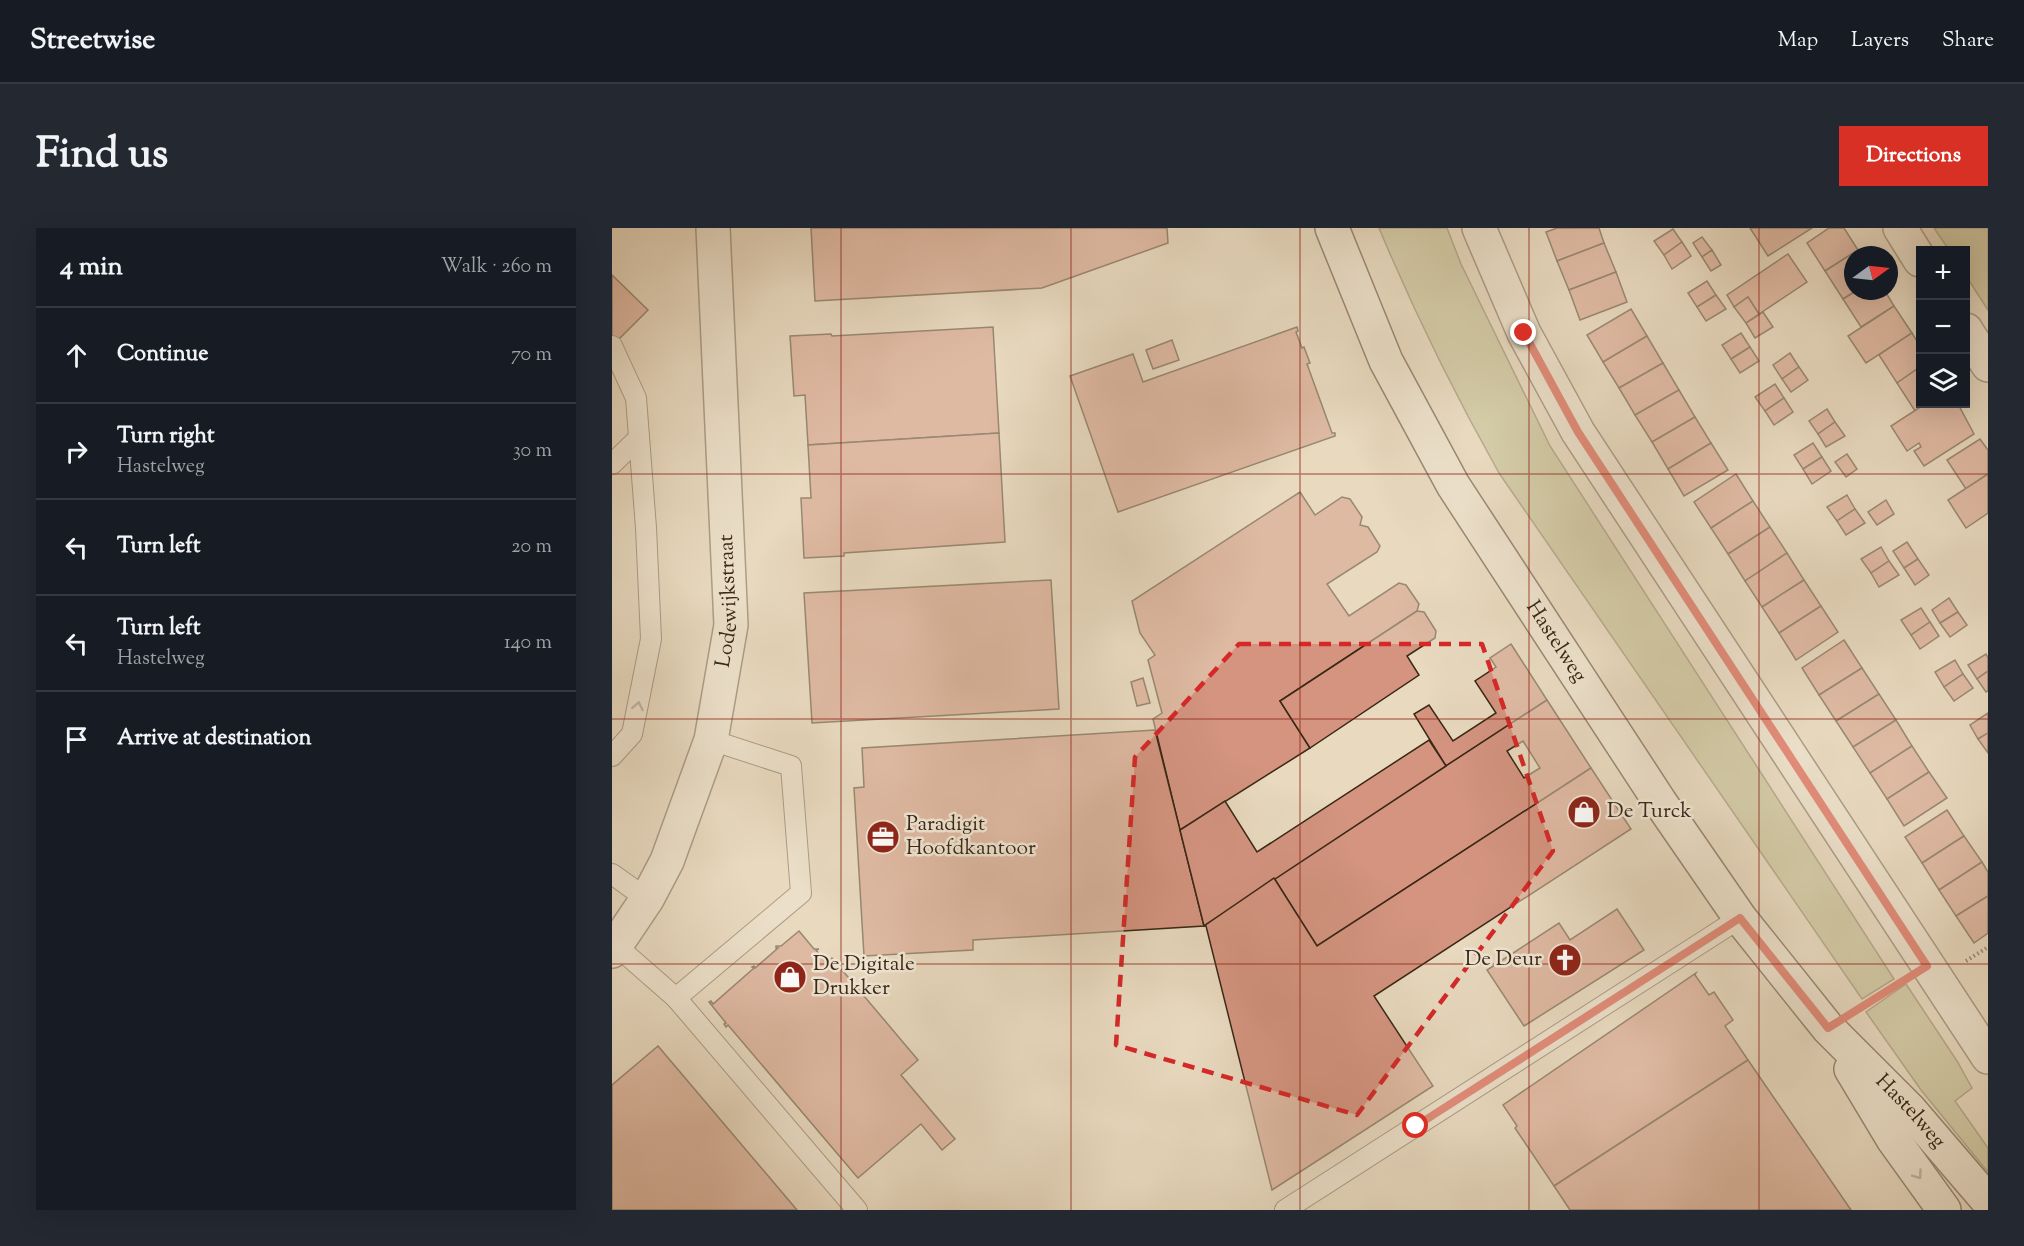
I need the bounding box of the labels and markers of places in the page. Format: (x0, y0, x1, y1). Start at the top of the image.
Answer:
shop icon: De Turck (1566, 794, 1602, 830)
place label: De Turck (1607, 797, 1692, 827)
place label: Paradigit Hoofdkantoor (906, 810, 1036, 864)
office icon: Paradigit Hoofdkantoor (865, 819, 901, 855)
church icon: De Deur (1547, 942, 1583, 978)
place label: De Deur (1465, 945, 1542, 975)
place label: De Digitale Drukker (813, 950, 915, 1004)
shop icon: De Digitale Drukker (772, 959, 808, 995)

